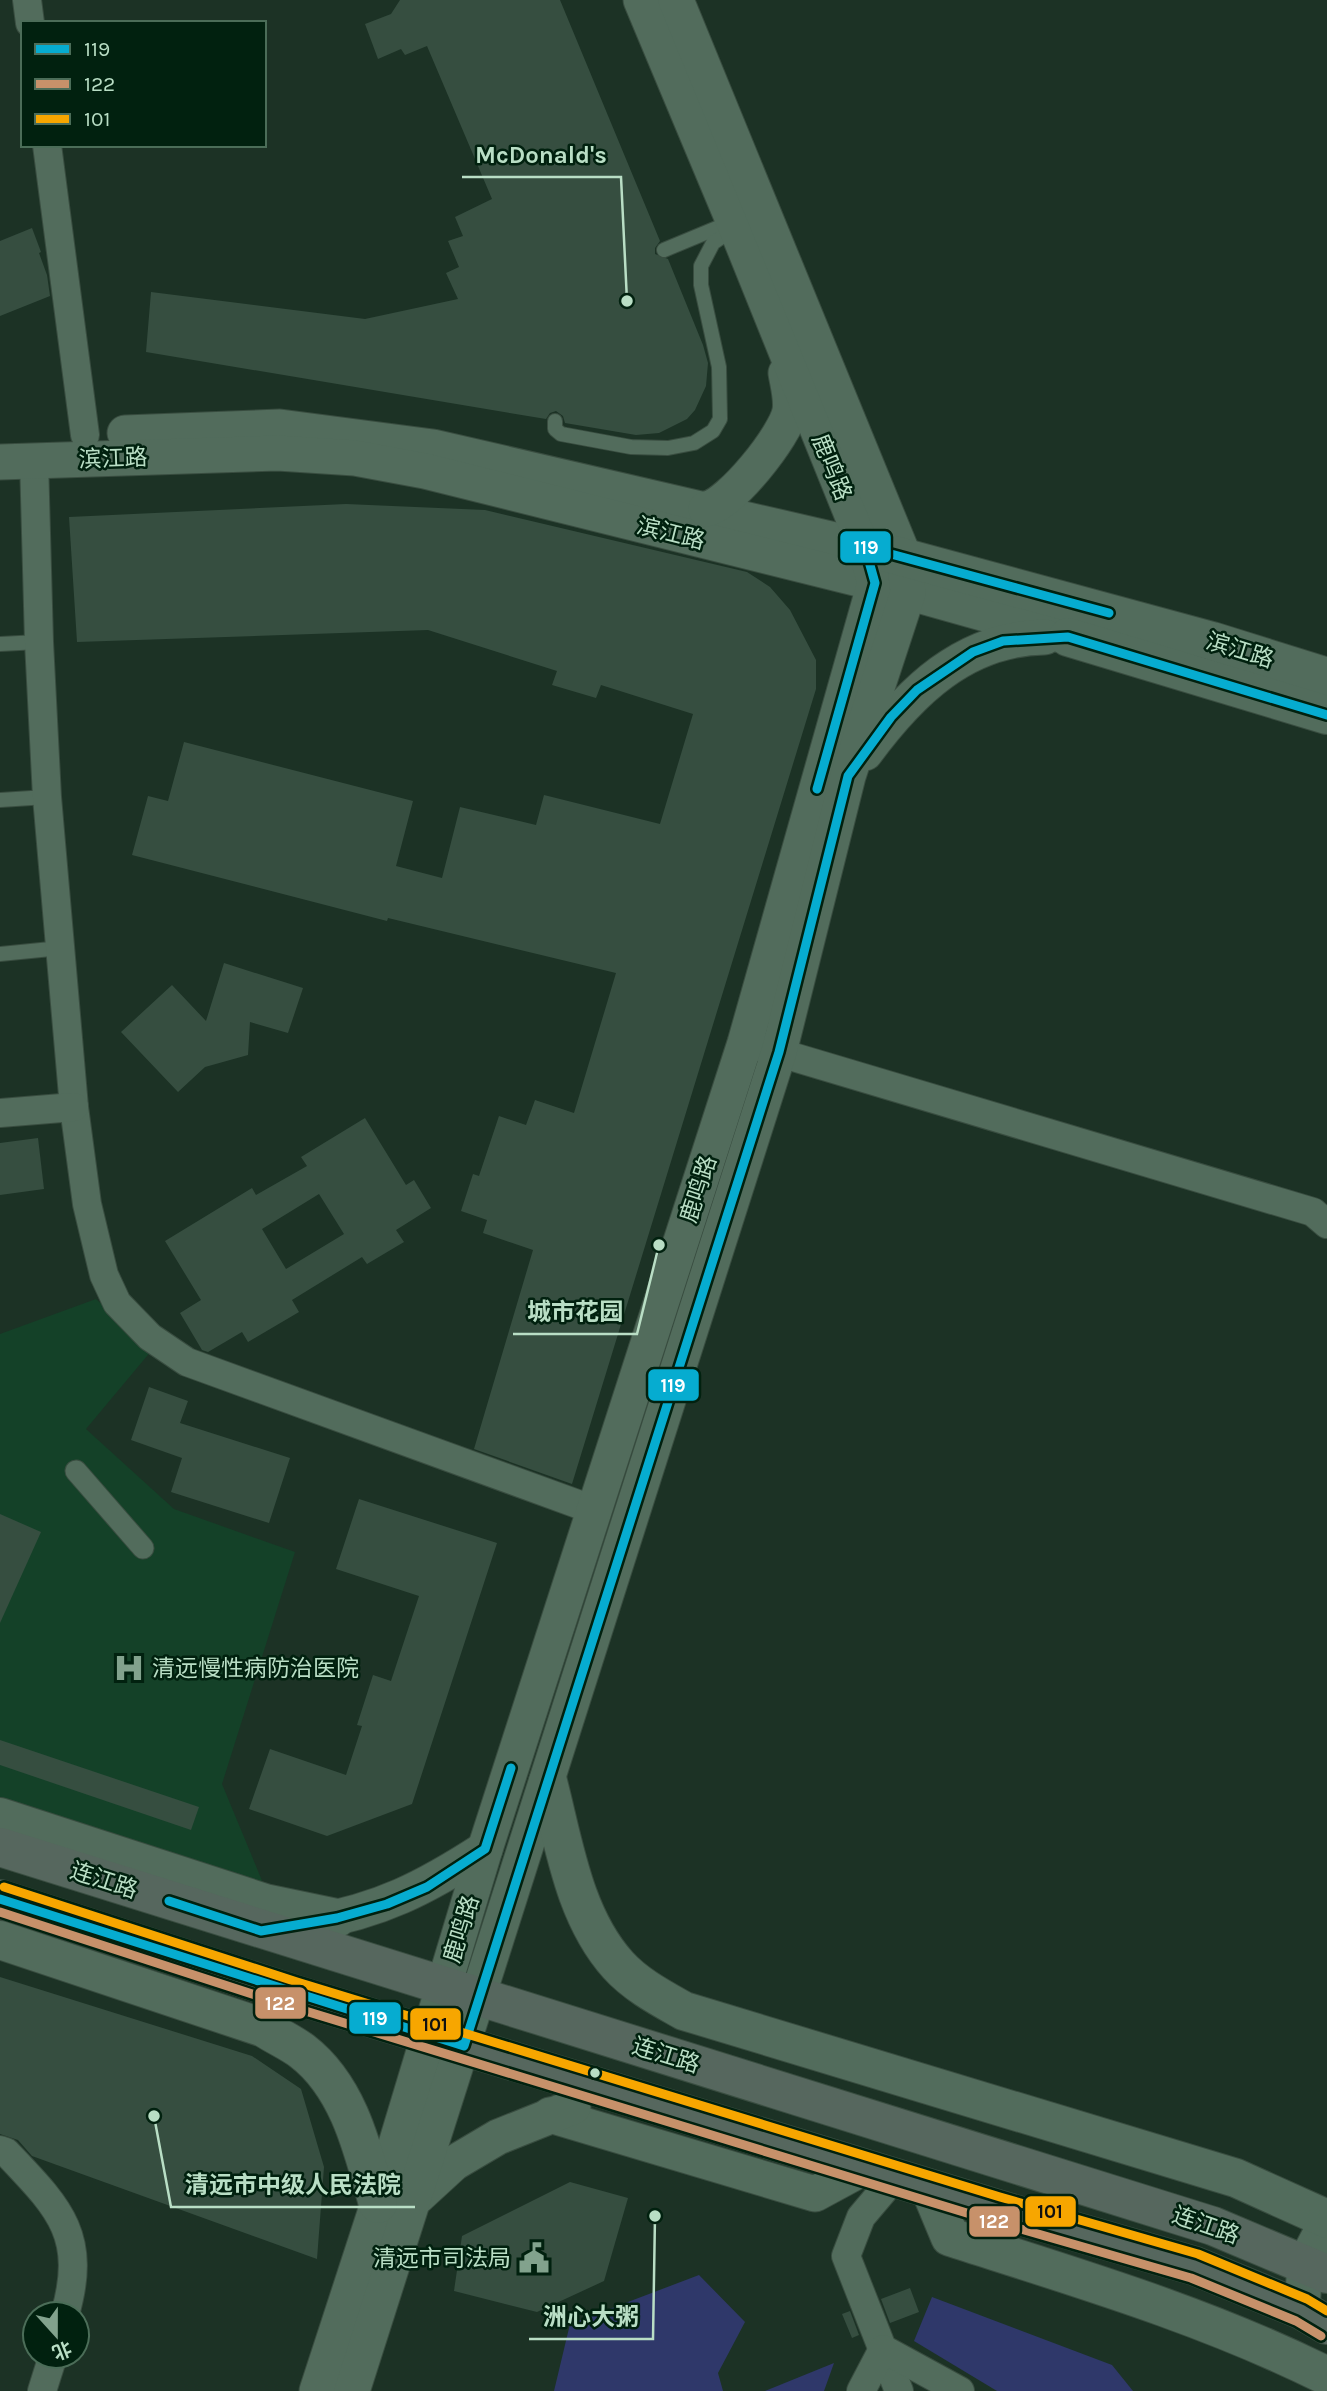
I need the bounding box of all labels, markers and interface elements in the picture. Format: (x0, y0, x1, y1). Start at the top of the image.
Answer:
legend (21, 21, 266, 147)
text: 119 (84, 37, 110, 61)
text: 122 (84, 72, 115, 96)
text: 101 (84, 107, 110, 131)
callout: McDonald's (462, 132, 621, 177)
text: McDonald's (475, 141, 607, 169)
street label: 鹿鸣路 (806, 430, 857, 504)
street label: 滨江路 (78, 444, 148, 473)
street label: 滨江路 (634, 512, 708, 555)
line badge: 119 (839, 530, 892, 564)
text: 119 (853, 537, 879, 559)
street label: 滨江路 (1203, 627, 1277, 673)
street label: 鹿鸣路 (675, 1152, 722, 1226)
callout: 城市花园 (513, 1289, 637, 1334)
text: 城市花园 (527, 1298, 623, 1326)
line badge: 119 (647, 1368, 700, 1402)
text: 119 (660, 1375, 686, 1397)
hospital icon: 清远慢性病防治医院 (112, 1651, 146, 1685)
place label: 清远慢性病防治医院 (152, 1655, 359, 1682)
street label: 连江路 (67, 1857, 141, 1904)
street label: 鹿鸣路 (438, 1892, 484, 1966)
line badge: 122 (254, 1986, 307, 2020)
text: 122 (265, 1993, 295, 2015)
line badge: 119 (348, 2001, 402, 2035)
line badge: 101 (409, 2007, 462, 2041)
text: 119 (362, 2008, 388, 2030)
text: 101 (422, 2014, 448, 2036)
street label: 连江路 (629, 2032, 703, 2078)
unlabelled marker (588, 2066, 602, 2080)
callout: 清远市中级人民法院 (171, 2162, 415, 2207)
text: 清远市中级人民法院 (185, 2171, 401, 2199)
line badge: 101 (1024, 2195, 1077, 2228)
text: 101 (1037, 2201, 1063, 2223)
street label: 连江路 (1169, 2201, 1243, 2249)
line badge: 122 (968, 2205, 1021, 2238)
text: 122 (979, 2211, 1009, 2233)
public building icon: 清远市司法局 (517, 2241, 551, 2275)
place label: 清远市司法局 (373, 2245, 511, 2272)
callout: 洲心大粥 (529, 2294, 653, 2339)
north arrow (21, 2300, 91, 2370)
text: 洲心大粥 (543, 2303, 639, 2331)
text: 北 (49, 2336, 75, 2364)

